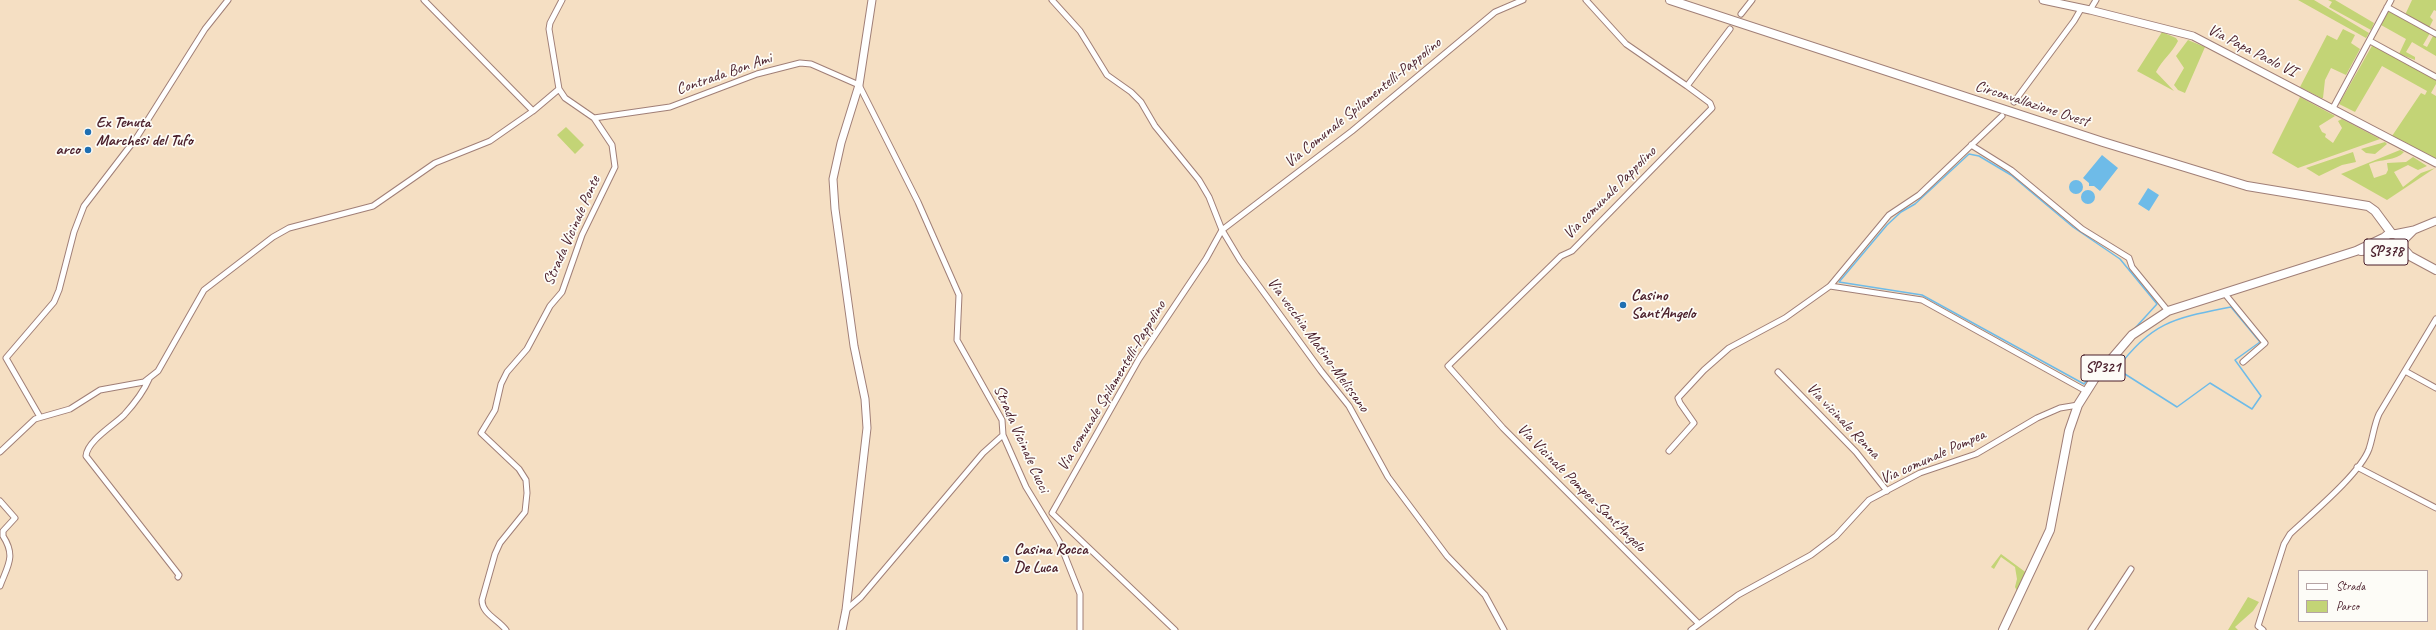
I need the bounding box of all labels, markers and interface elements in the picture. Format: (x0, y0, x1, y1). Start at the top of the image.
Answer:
street label: Via Papa Paolo VI (2204, 20, 2300, 82)
street label: Via Comunale Spilamentelli-Pappolino (1281, 34, 1445, 172)
street label: Contrada Bon Ami (674, 49, 774, 99)
street label: Circonvallazione Ovest (1973, 77, 2091, 131)
place label: Ex Tenuta Marchesi del Tufo (96, 113, 193, 151)
marker: Ex Tenuta Marchesi del Tufo (83, 127, 93, 137)
place label: arco (56, 140, 80, 160)
street label: Via comunale Pappolino (1559, 142, 1661, 244)
marker: arco (83, 145, 93, 155)
street label: Strada Vicinale Ponte (539, 173, 605, 289)
road number: SP378 (2364, 239, 2408, 265)
street label: Via vecchia Matino-Melissano (1263, 274, 1373, 416)
place label: Casino Sant'Angelo (1631, 286, 1696, 324)
street label: Via comunale Spilamentelli-Pappolino (1054, 297, 1170, 475)
marker: Casino Sant'Angelo (1618, 300, 1628, 310)
road number: SP321 (2081, 355, 2125, 381)
street label: Via vicinale Renna (1802, 379, 1884, 463)
street label: Strada Vicinale Cucci (989, 382, 1053, 496)
street label: Via Vicinale Pompea-Sant'Angelo (1513, 420, 1649, 556)
street label: Via comunale Pompea (1877, 425, 1989, 489)
place label: Casina Rocca De Luca (1014, 540, 1088, 578)
marker: Casina Rocca De Luca (1001, 554, 1011, 564)
legend (2298, 570, 2428, 622)
text: Strada (2336, 578, 2365, 594)
text: Parco (2336, 598, 2359, 614)

